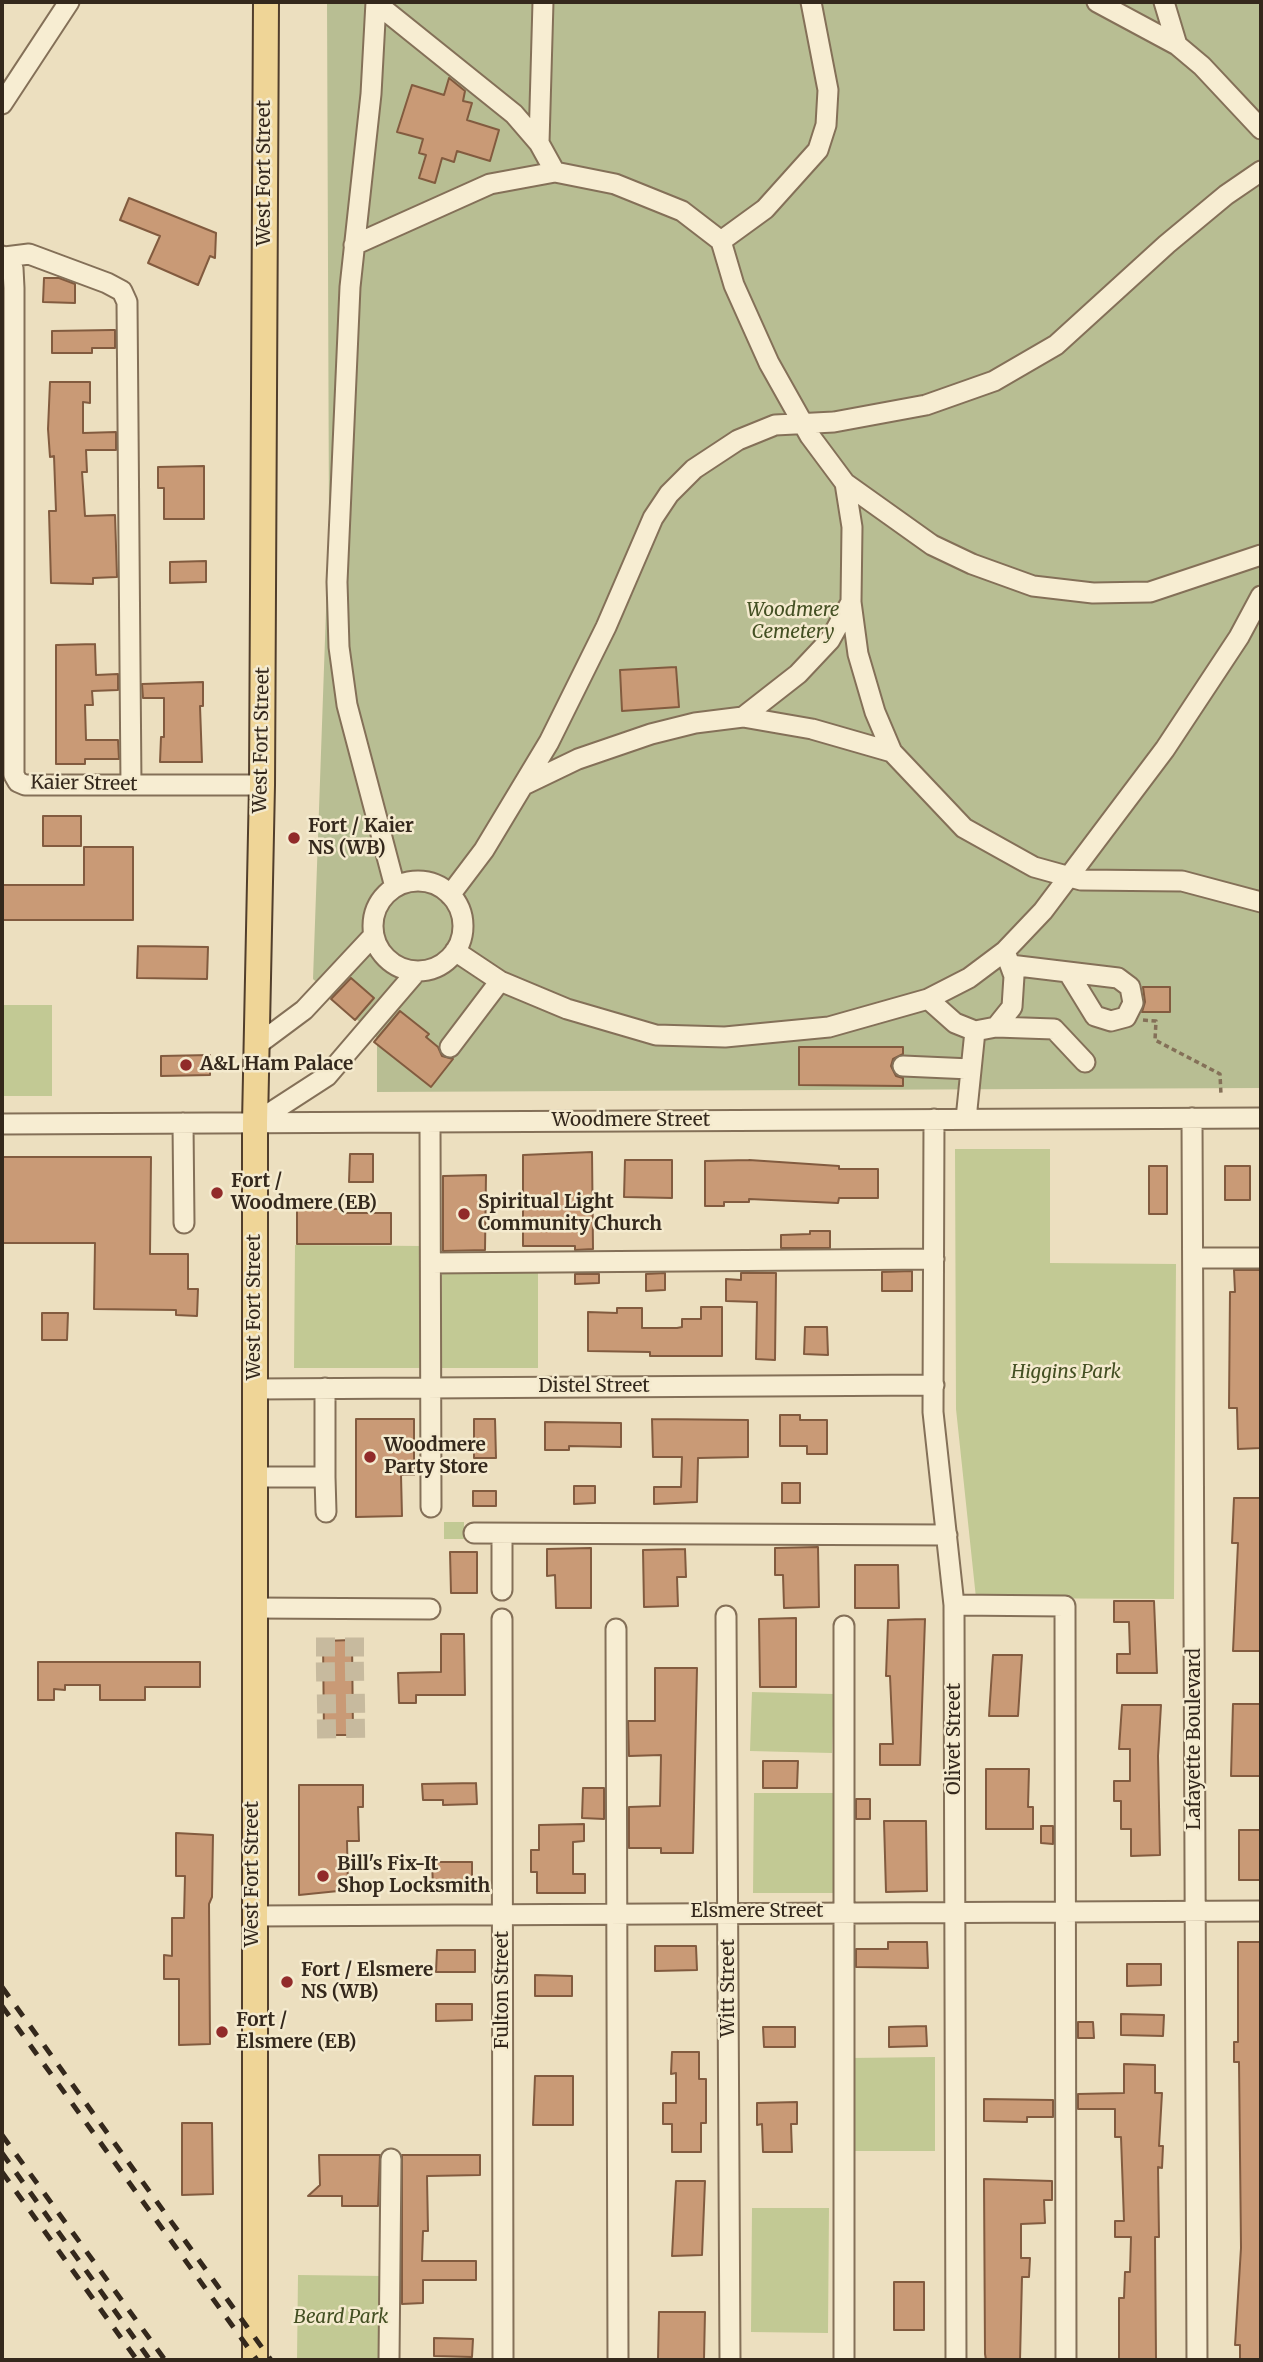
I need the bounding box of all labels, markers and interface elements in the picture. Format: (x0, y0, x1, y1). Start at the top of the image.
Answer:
street label: West Fort Street (254, 100, 276, 246)
park label: Woodmere Cemetery (746, 600, 840, 644)
street label: West Fort Street (249, 667, 275, 813)
street label: Kaier Street (30, 772, 138, 796)
place label: Fort / Kaier NS (WB) (308, 816, 414, 860)
marker: Fort / Kaier NS (WB) (286, 830, 302, 846)
place label: A&L Ham Palace (200, 1054, 353, 1076)
marker: A&L Ham Palace (178, 1057, 194, 1073)
street label: Woodmere Street (552, 1110, 710, 1132)
place label: Fort / Woodmere (EB) (231, 1171, 377, 1215)
marker: Fort / Woodmere (EB) (209, 1185, 225, 1201)
place label: Spiritual Light Community Church (478, 1192, 662, 1236)
marker: Spiritual Light Community Church (456, 1206, 472, 1222)
street label: West Fort Street (244, 1234, 266, 1380)
park label: Higgins Park (1011, 1362, 1121, 1384)
street label: Distel Street (538, 1376, 650, 1398)
place label: Woodmere Party Store (384, 1435, 488, 1479)
marker: Woodmere Party Store (362, 1449, 378, 1465)
street label: Lafayette Boulevard (1184, 1648, 1206, 1830)
street label: Olivet Street (944, 1683, 966, 1795)
street label: West Fort Street (242, 1801, 264, 1947)
place label: Bill's Fix-It Shop Locksmith (337, 1854, 490, 1898)
marker: Bill's Fix-It Shop Locksmith (315, 1868, 331, 1884)
street label: Elsmere Street (691, 1901, 823, 1923)
street label: Fulton Street (492, 1931, 514, 2049)
street label: Witt Street (718, 1939, 740, 2037)
place label: Fort / Elsmere NS (WB) (301, 1960, 433, 2004)
marker: Fort / Elsmere NS (WB) (279, 1974, 295, 1990)
place label: Fort / Elsmere (EB) (236, 2010, 357, 2054)
marker: Fort / Elsmere (EB) (214, 2024, 230, 2040)
park label: Beard Park (294, 2307, 388, 2329)

